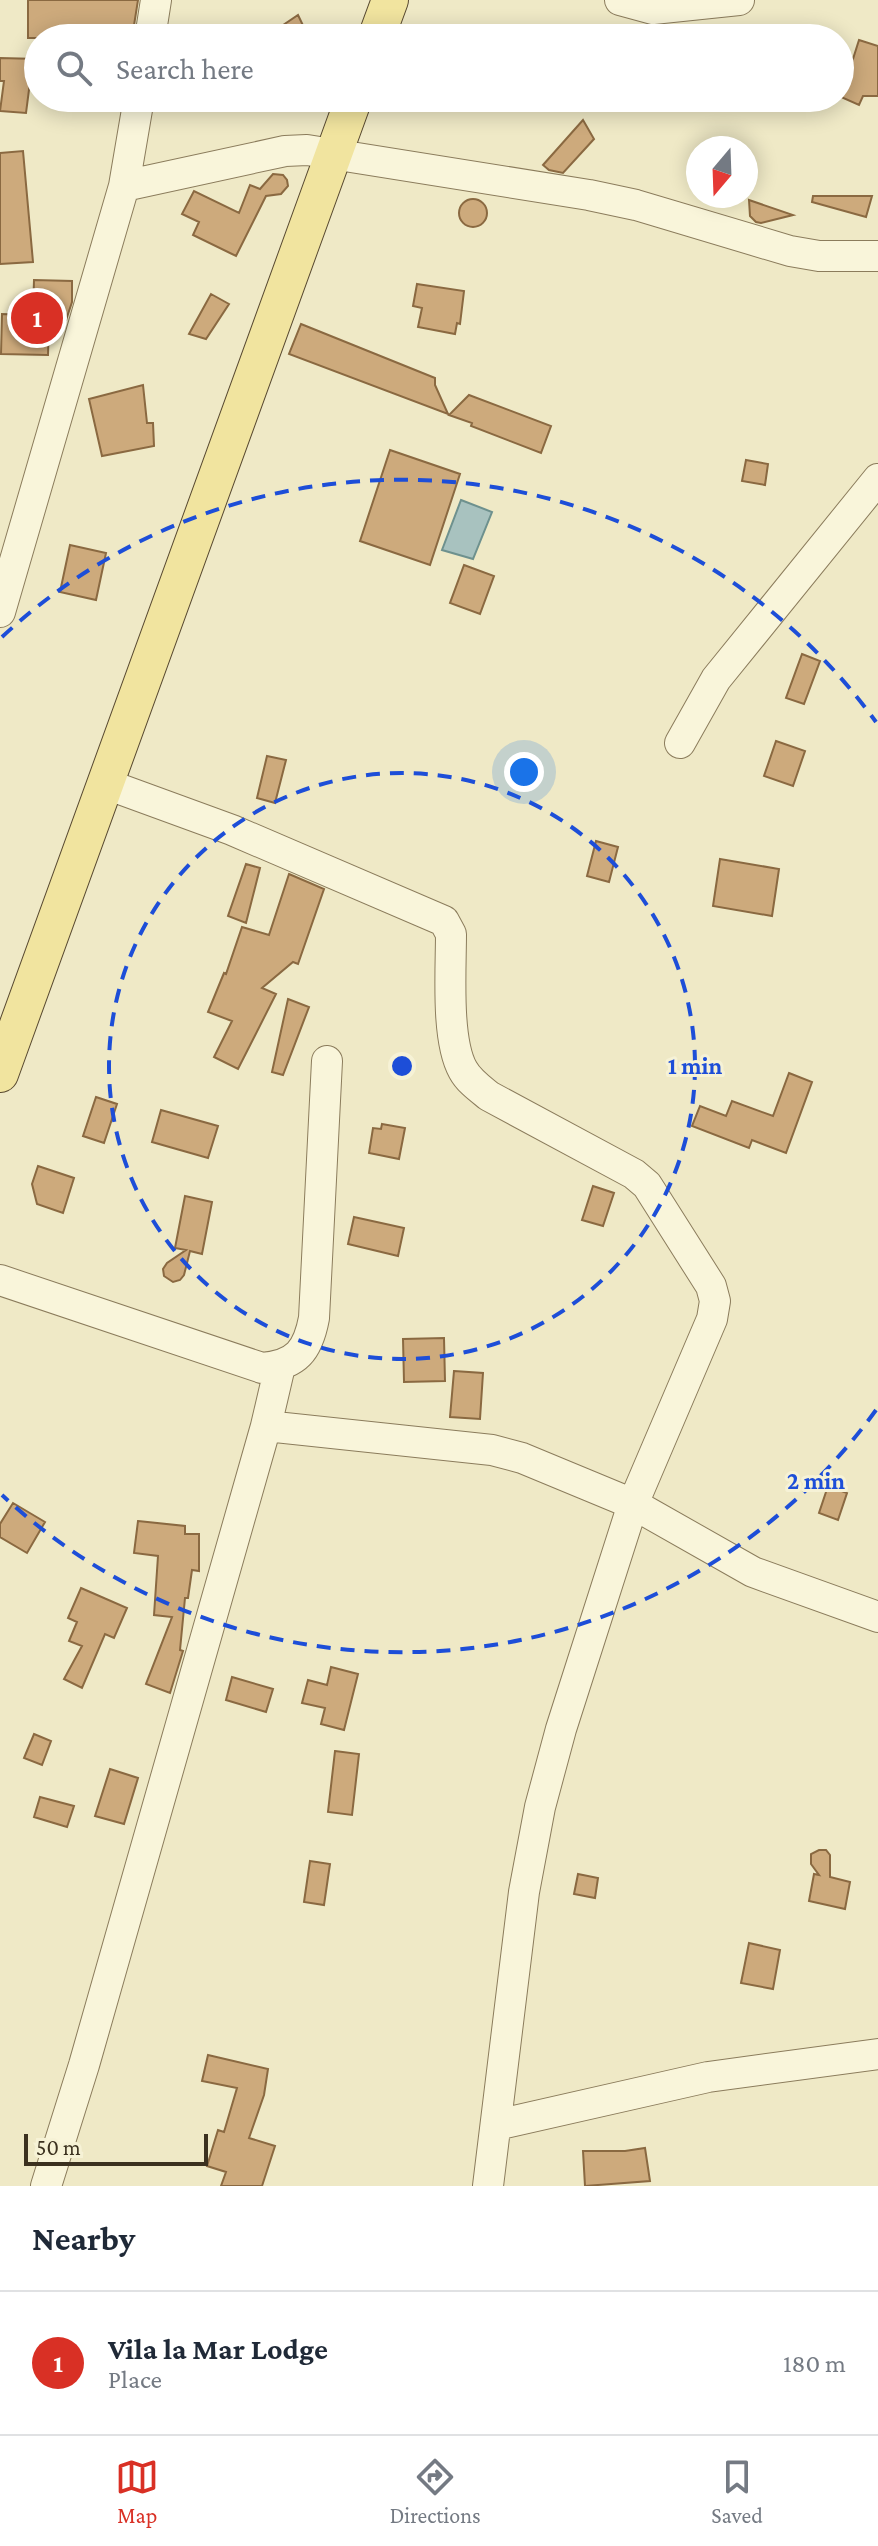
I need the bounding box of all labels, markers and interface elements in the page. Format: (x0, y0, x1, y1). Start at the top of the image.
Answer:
search box (24, 24, 854, 112)
icon: search (52, 46, 96, 90)
text: Search here (116, 52, 254, 85)
north arrow (686, 136, 758, 208)
pin: 1 (11, 288, 63, 348)
your location (504, 752, 544, 792)
centre of rings (388, 1052, 416, 1080)
text: 1 min (668, 1052, 723, 1079)
text: 2 min (787, 1467, 845, 1494)
scale bar (24, 2130, 208, 2166)
text: 50 m (36, 2135, 81, 2160)
text: Nearby (32, 2220, 135, 2257)
text: Vila la Mar Lodge (108, 2332, 328, 2365)
text: 1 (53, 2349, 63, 2378)
text: 180 m (783, 2349, 846, 2378)
text: Place (108, 2365, 162, 2394)
tab: Map (115, 2455, 159, 2528)
tab: Directions (390, 2455, 481, 2528)
tab: Saved (711, 2455, 763, 2528)

